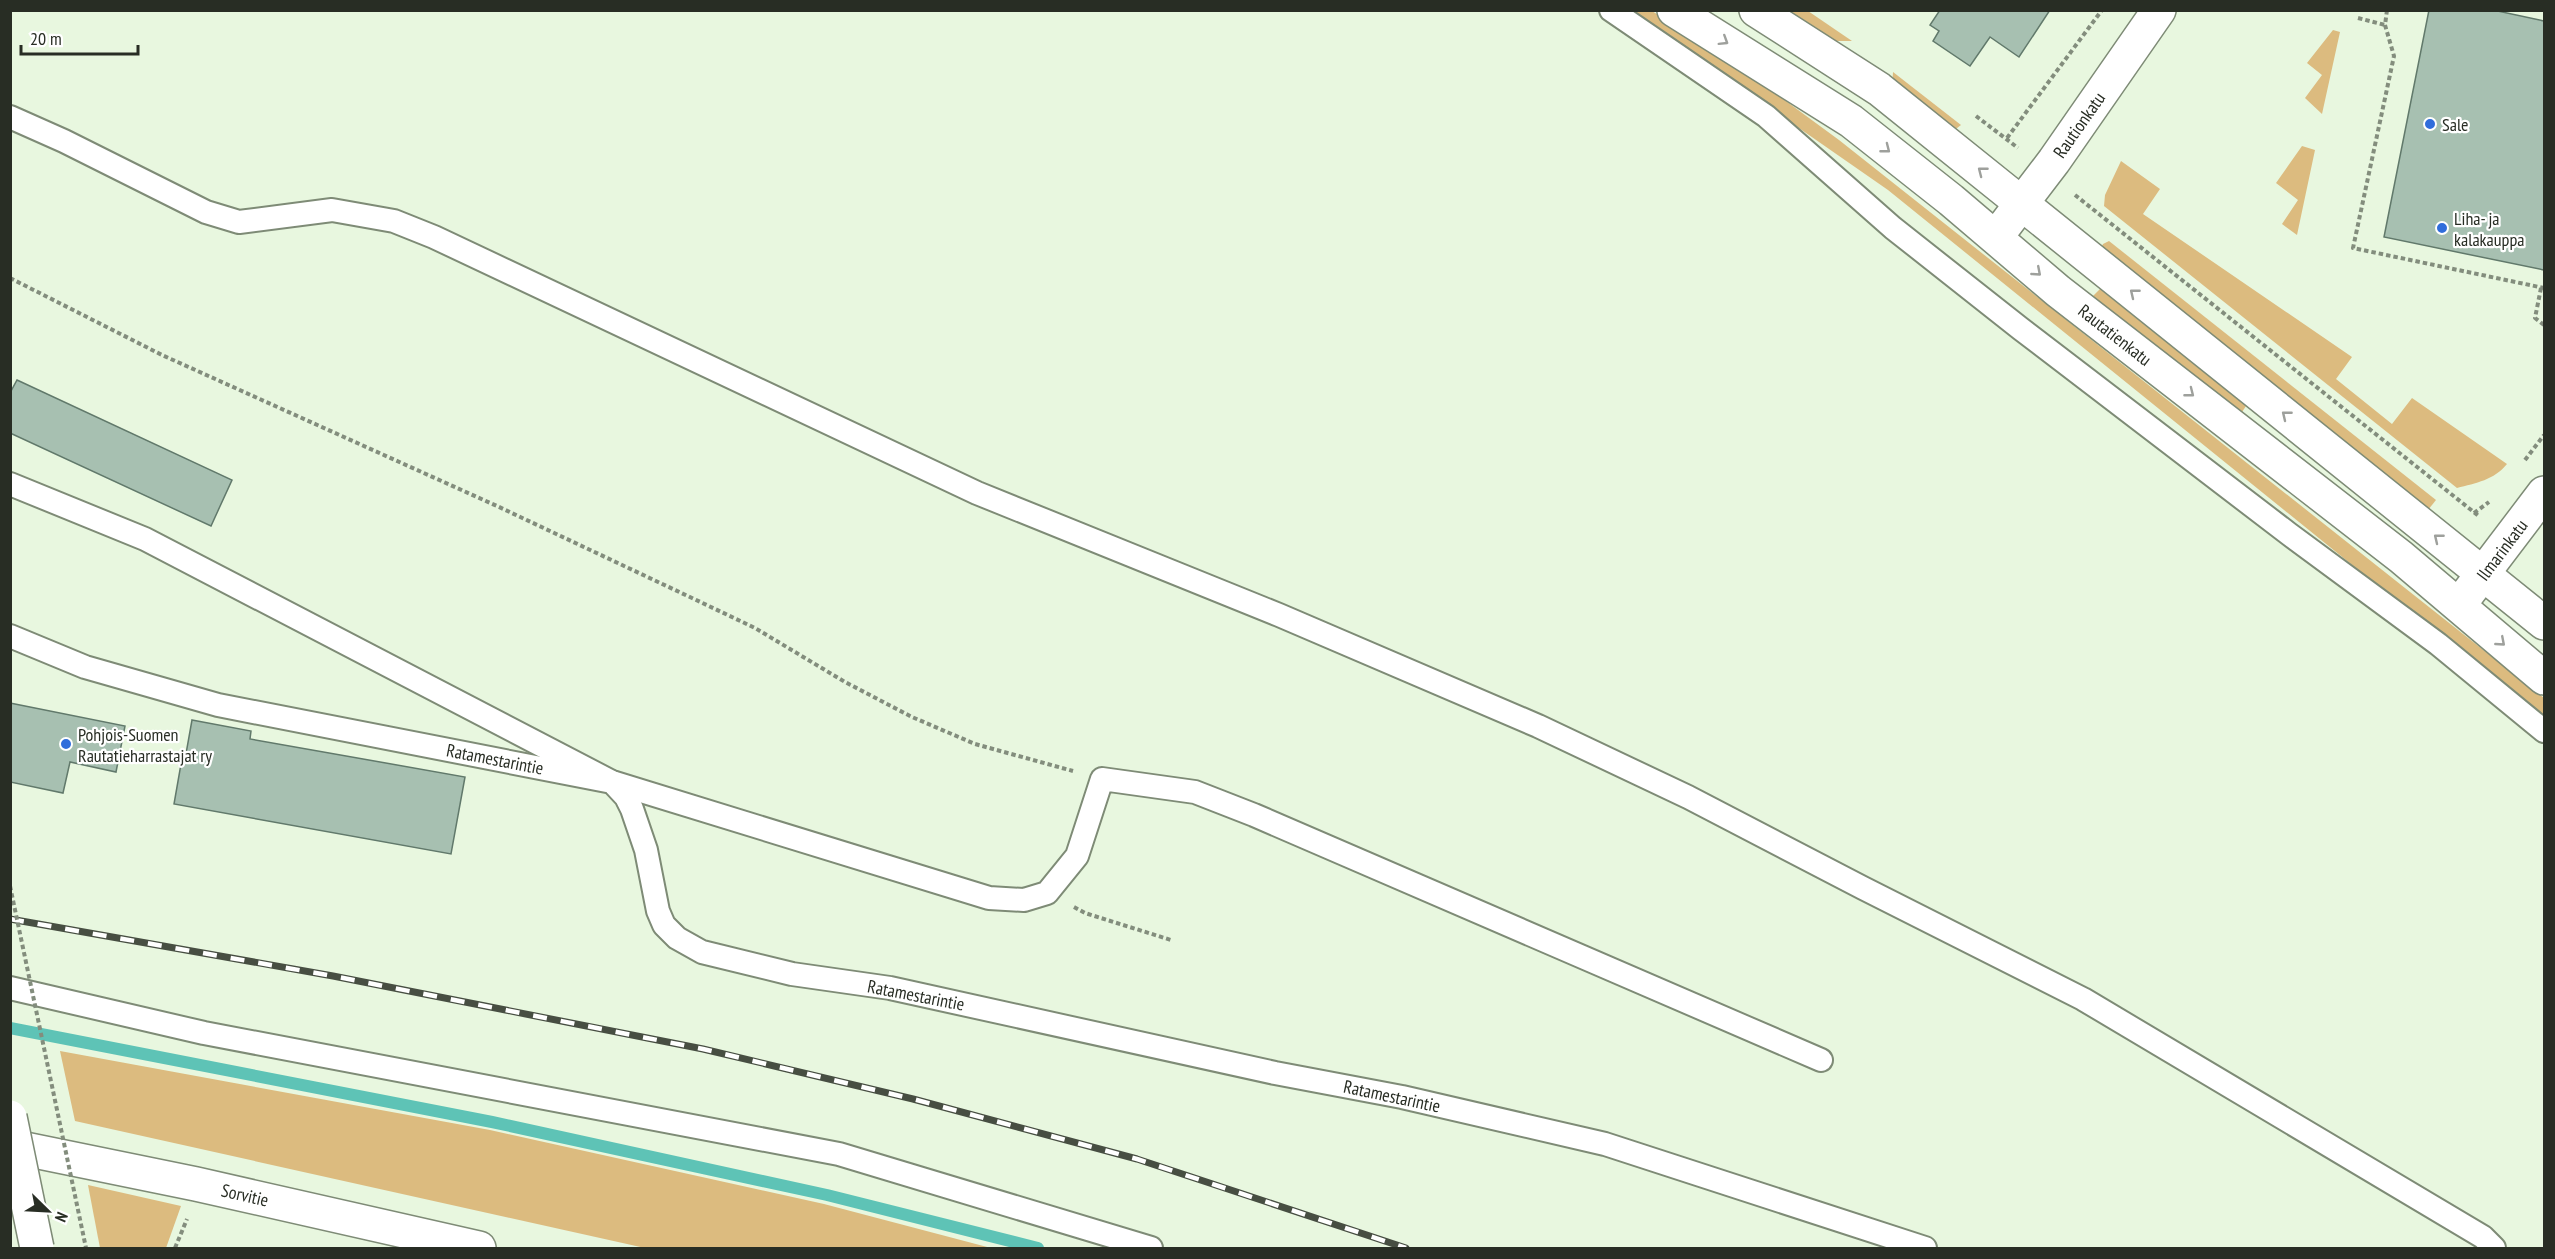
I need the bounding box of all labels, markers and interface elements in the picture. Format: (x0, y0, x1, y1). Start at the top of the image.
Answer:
scale bar (21, 18, 138, 56)
text: 20 m (30, 27, 62, 50)
one-way arrow (1718, 34, 1728, 46)
street label: Rautionkatu (2048, 88, 2110, 162)
place label: Sale (2442, 113, 2469, 136)
marker: Sale (2423, 117, 2437, 131)
one-way arrow (1880, 141, 1891, 152)
one-way arrow (1978, 167, 1989, 178)
place label: Liha- ja kalakauppa (2454, 207, 2524, 251)
marker: Liha- ja kalakauppa (2435, 221, 2449, 235)
one-way arrow (2030, 265, 2041, 276)
one-way arrow (2130, 289, 2141, 300)
street label: Rautatienkatu (2074, 299, 2156, 371)
one-way arrow (2183, 386, 2194, 397)
one-way arrow (2282, 411, 2293, 422)
street label: Ilmarinkatu (2471, 515, 2533, 585)
one-way arrow (2434, 534, 2445, 545)
one-way arrow (2494, 635, 2505, 646)
place label: Pohjois-Suomen Rautatieharrastajat ry (78, 723, 212, 767)
marker: Pohjois-Suomen Rautatieharrastajat ry (59, 737, 73, 751)
street label: Ratamestarintie (445, 738, 545, 780)
street label: Ratamestarintie (866, 974, 966, 1016)
street label: Ratamestarintie (1341, 1075, 1443, 1117)
street label: Sorvitie (219, 1178, 271, 1212)
north arrow (18, 1181, 78, 1241)
text: N (51, 1209, 73, 1225)

